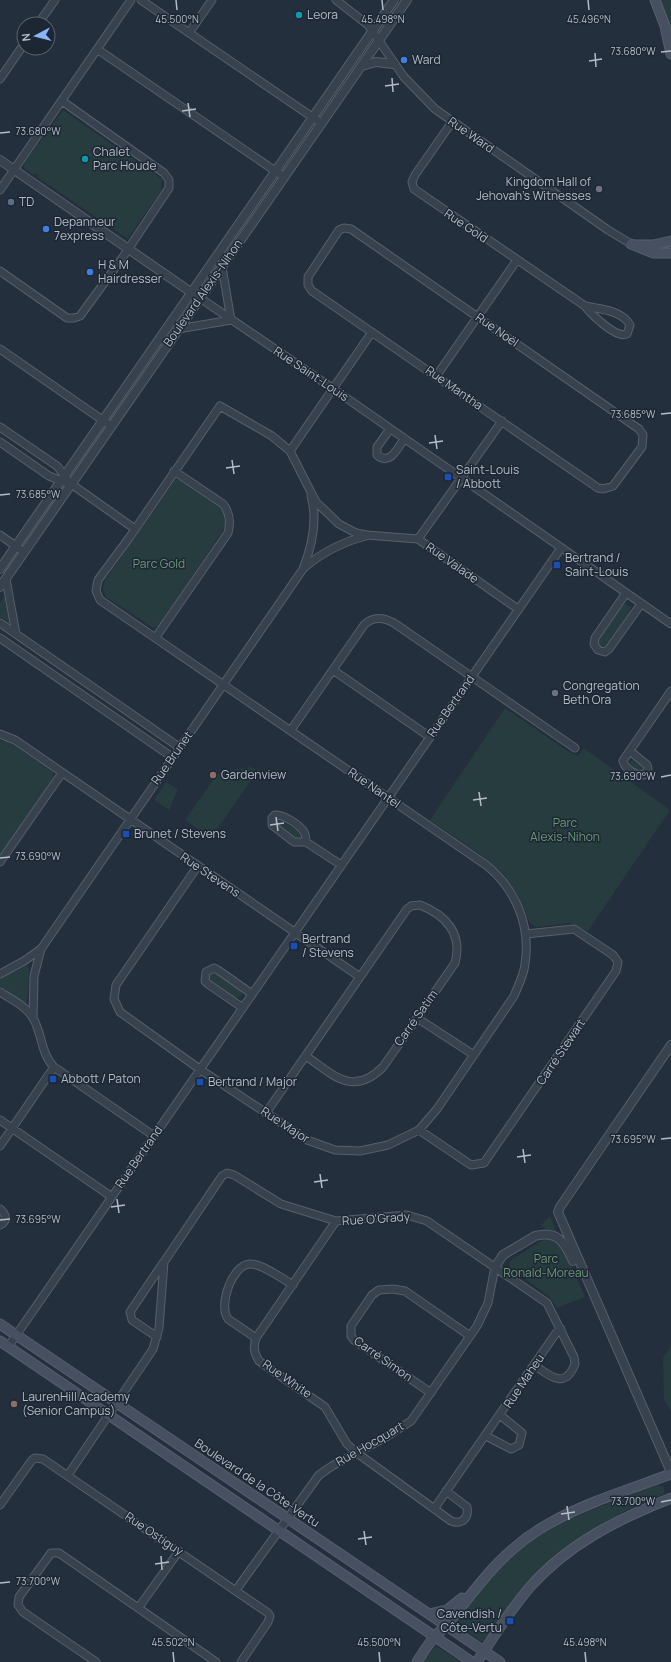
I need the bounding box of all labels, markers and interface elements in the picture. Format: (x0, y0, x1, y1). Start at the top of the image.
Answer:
place label: Leora (307, 6, 338, 23)
marker: Leora (294, 10, 304, 20)
text: 45.500°N (155, 12, 199, 26)
text: 45.498°N (361, 12, 405, 26)
text: 45.496°N (567, 12, 611, 26)
north arrow (16, 16, 56, 56)
text: N (18, 32, 34, 42)
text: 73.680°W (610, 44, 656, 58)
place label: Ward (412, 51, 441, 68)
marker: Ward (399, 55, 409, 65)
street label: Rue Ward (445, 112, 498, 157)
text: 73.680°W (15, 124, 61, 138)
place label: Chalet Parc Houde (93, 143, 156, 174)
marker: Chalet Parc Houde (80, 154, 90, 164)
place label: Kingdom Hall of Jehovah's Witnesses (476, 173, 592, 204)
marker: Kingdom Hall of Jehovah's Witnesses (594, 184, 604, 194)
place label: TD (19, 193, 34, 210)
marker: TD (6, 197, 16, 207)
street label: Rue Gold (441, 205, 492, 246)
place label: Depanneur 7express (54, 213, 116, 244)
marker: Depanneur 7express (41, 224, 51, 234)
street label: Boulevard Alexis-Nihon (159, 236, 246, 350)
place label: H & M Hairdresser (98, 256, 163, 287)
marker: H & M Hairdresser (85, 267, 95, 277)
street label: Rue Noël (472, 309, 522, 351)
street label: Rue Saint-Louis (270, 342, 352, 405)
street label: Rue Mantha (422, 362, 486, 414)
text: 73.685°W (611, 407, 656, 421)
place label: Saint-Louis / Abbott (456, 461, 519, 492)
marker: Saint-Louis / Abbott (443, 472, 453, 482)
text: 73.685°W (16, 487, 61, 501)
street label: Rue Valade (422, 538, 482, 587)
place label: Bertrand / Saint-Louis (565, 549, 628, 580)
park label: Parc Gold (133, 555, 185, 572)
marker: Bertrand / Saint-Louis (552, 560, 562, 570)
street label: Rue Bertrand (423, 671, 478, 740)
place label: Congregation Beth Ora (563, 677, 640, 708)
marker: Congregation Beth Ora (550, 688, 560, 698)
street label: Rue Brunet (147, 727, 196, 788)
street label: Rue Nantel (345, 763, 404, 812)
place label: Gardenview (221, 766, 286, 783)
text: 73.690°W (610, 769, 656, 783)
marker: Gardenview (208, 770, 218, 780)
park label: Parc Alexis-Nihon (530, 814, 600, 845)
place label: Brunet / Stevens (134, 825, 226, 842)
marker: Brunet / Stevens (121, 829, 131, 839)
street label: Rue Stevens (177, 848, 244, 901)
text: 73.690°W (15, 849, 61, 863)
place label: Bertrand / Stevens (302, 930, 354, 961)
marker: Bertrand / Stevens (289, 941, 299, 951)
street label: Carré Satim (390, 986, 441, 1049)
street label: Carré Stewart (532, 1015, 589, 1088)
place label: Abbott / Paton (61, 1070, 141, 1087)
place label: Bertrand / Major (208, 1073, 298, 1090)
marker: Abbott / Paton (48, 1074, 58, 1084)
marker: Bertrand / Major (195, 1077, 205, 1087)
street label: Rue Major (257, 1102, 314, 1147)
street label: Rue Bertrand (111, 1122, 166, 1191)
text: 73.695°W (610, 1132, 656, 1146)
street label: Rue O'Grady (341, 1208, 411, 1229)
text: 73.695°W (15, 1212, 61, 1226)
park label: Parc Ronald-Moreau (503, 1250, 589, 1281)
street label: Carré Simon (351, 1332, 416, 1385)
street label: Rue Maheu (499, 1350, 548, 1411)
street label: Rue White (259, 1355, 315, 1402)
place label: LaurenHill Academy (Senior Campus) (22, 1388, 131, 1419)
marker: LaurenHill Academy (Senior Campus) (9, 1399, 19, 1409)
street label: Rue Hocquart (333, 1417, 407, 1470)
street label: Boulevard de la Côte-Vertu (191, 1434, 323, 1531)
text: 73.700°W (611, 1494, 656, 1508)
street label: Rue Ostiguy (122, 1508, 187, 1560)
text: 73.700°W (16, 1574, 61, 1588)
place label: Cavendish / Côte-Vertu (437, 1605, 502, 1636)
marker: Cavendish / Côte-Vertu (505, 1616, 515, 1626)
text: 45.502°N (151, 1635, 195, 1649)
text: 45.500°N (357, 1635, 401, 1649)
text: 45.498°N (563, 1635, 607, 1649)

